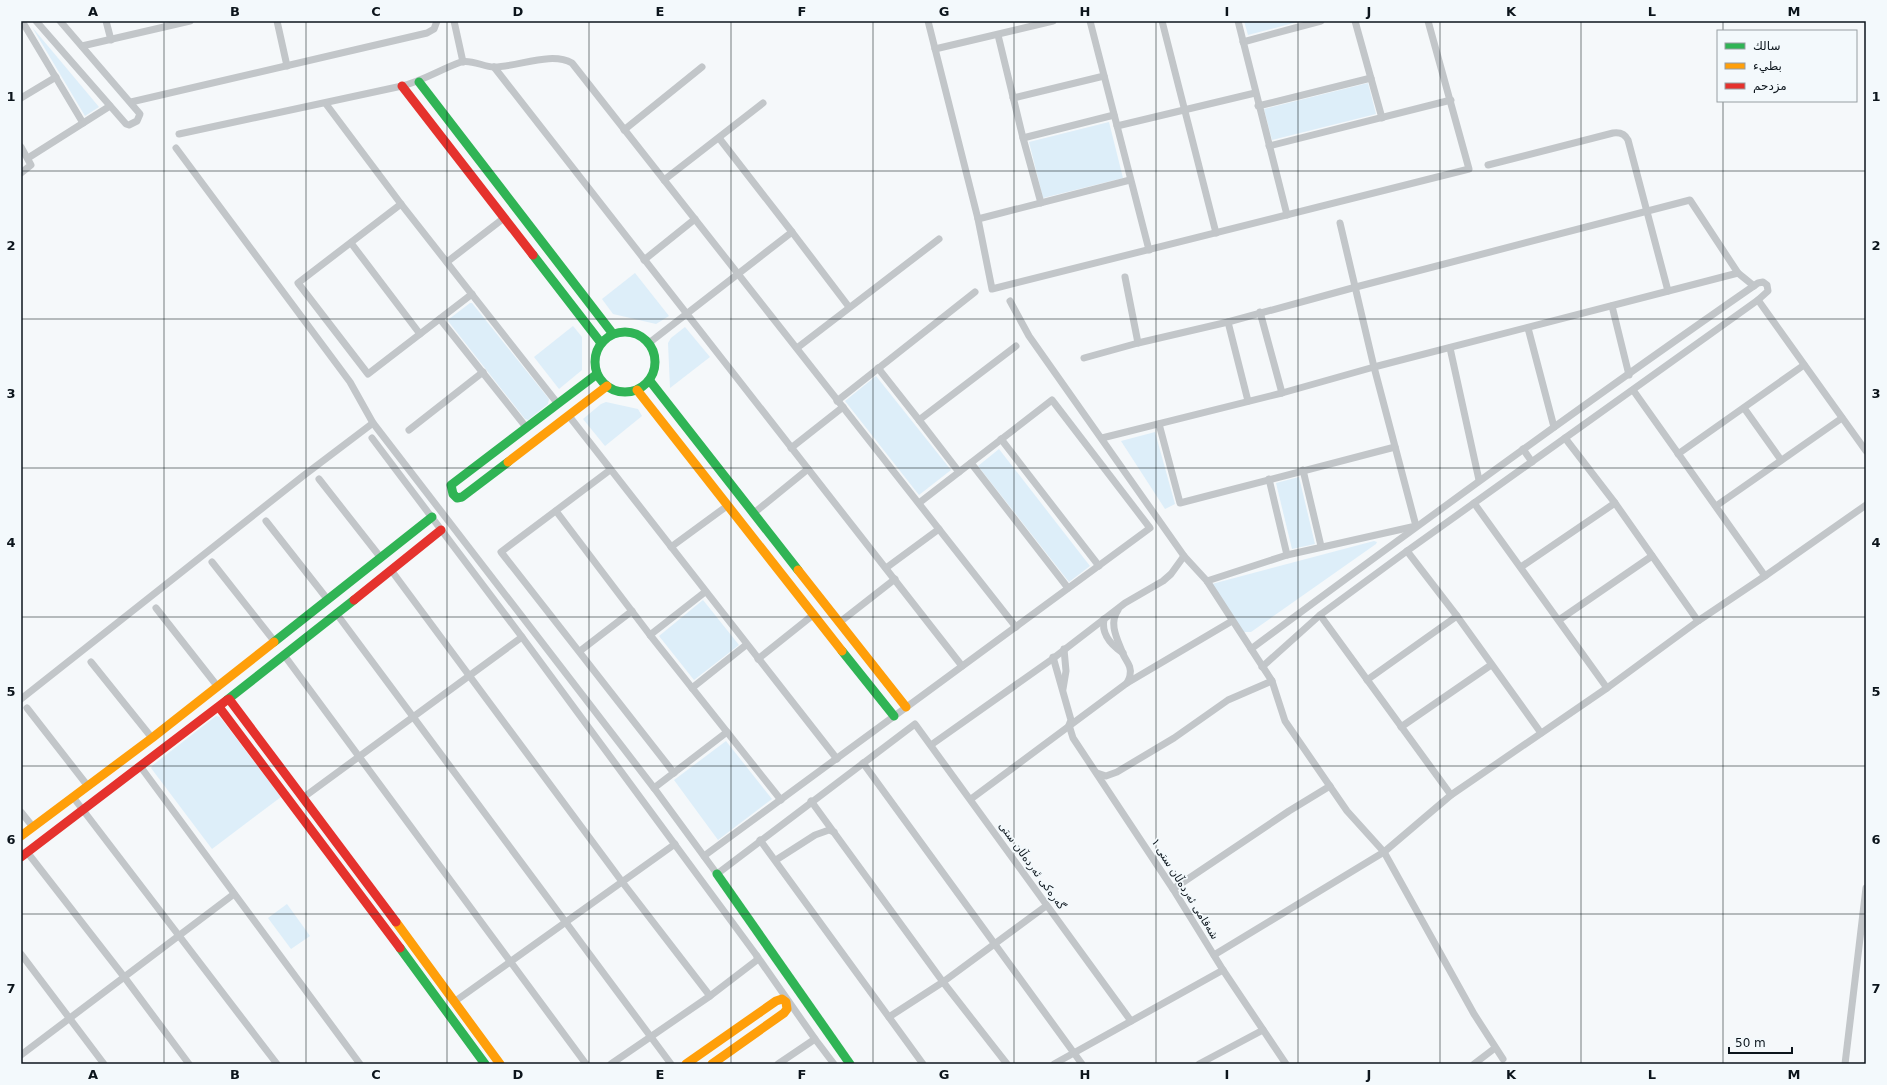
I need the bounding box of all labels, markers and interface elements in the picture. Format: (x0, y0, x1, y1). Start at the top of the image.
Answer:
text: A (88, 4, 98, 19)
text: B (230, 4, 240, 19)
text: C (371, 4, 381, 19)
text: D (513, 4, 524, 19)
text: E (656, 4, 664, 19)
text: F (798, 4, 806, 19)
text: G (939, 4, 949, 19)
text: H (1080, 4, 1090, 19)
text: I (1225, 4, 1229, 19)
text: J (1366, 4, 1371, 19)
text: K (1506, 4, 1517, 19)
text: L (1648, 4, 1656, 19)
text: M (1788, 4, 1800, 19)
legend (1717, 30, 1857, 102)
text: سالك (1753, 39, 1780, 53)
text: بطيء (1753, 59, 1782, 73)
text: مزدحم (1753, 79, 1787, 94)
text: 1 (6, 89, 16, 104)
text: 1 (1871, 89, 1881, 104)
text: 2 (6, 238, 16, 253)
text: 2 (1871, 238, 1881, 253)
text: 3 (6, 386, 16, 401)
text: 3 (1871, 386, 1881, 401)
text: 4 (6, 535, 16, 550)
text: 4 (1871, 535, 1881, 550)
text: 5 (6, 684, 16, 699)
text: 5 (1871, 684, 1881, 699)
street label: گەرەکی ئەردەڵان ستی (996, 819, 1069, 913)
text: 6 (6, 832, 16, 847)
text: 6 (1871, 832, 1881, 847)
street label: شەقامی ئەردەڵان ستی ١ (1149, 836, 1222, 942)
text: 7 (6, 981, 16, 996)
text: 7 (1871, 981, 1881, 996)
scale bar (1729, 1029, 1792, 1055)
text: 50 m (1735, 1036, 1766, 1050)
text: A (88, 1067, 98, 1082)
text: B (230, 1067, 240, 1082)
text: C (371, 1067, 381, 1082)
text: D (513, 1067, 524, 1082)
text: E (656, 1067, 664, 1082)
text: F (798, 1067, 806, 1082)
text: G (939, 1067, 949, 1082)
text: H (1080, 1067, 1090, 1082)
text: I (1225, 1067, 1229, 1082)
text: J (1366, 1067, 1371, 1082)
text: K (1506, 1067, 1517, 1082)
text: L (1648, 1067, 1656, 1082)
text: M (1788, 1067, 1800, 1082)

